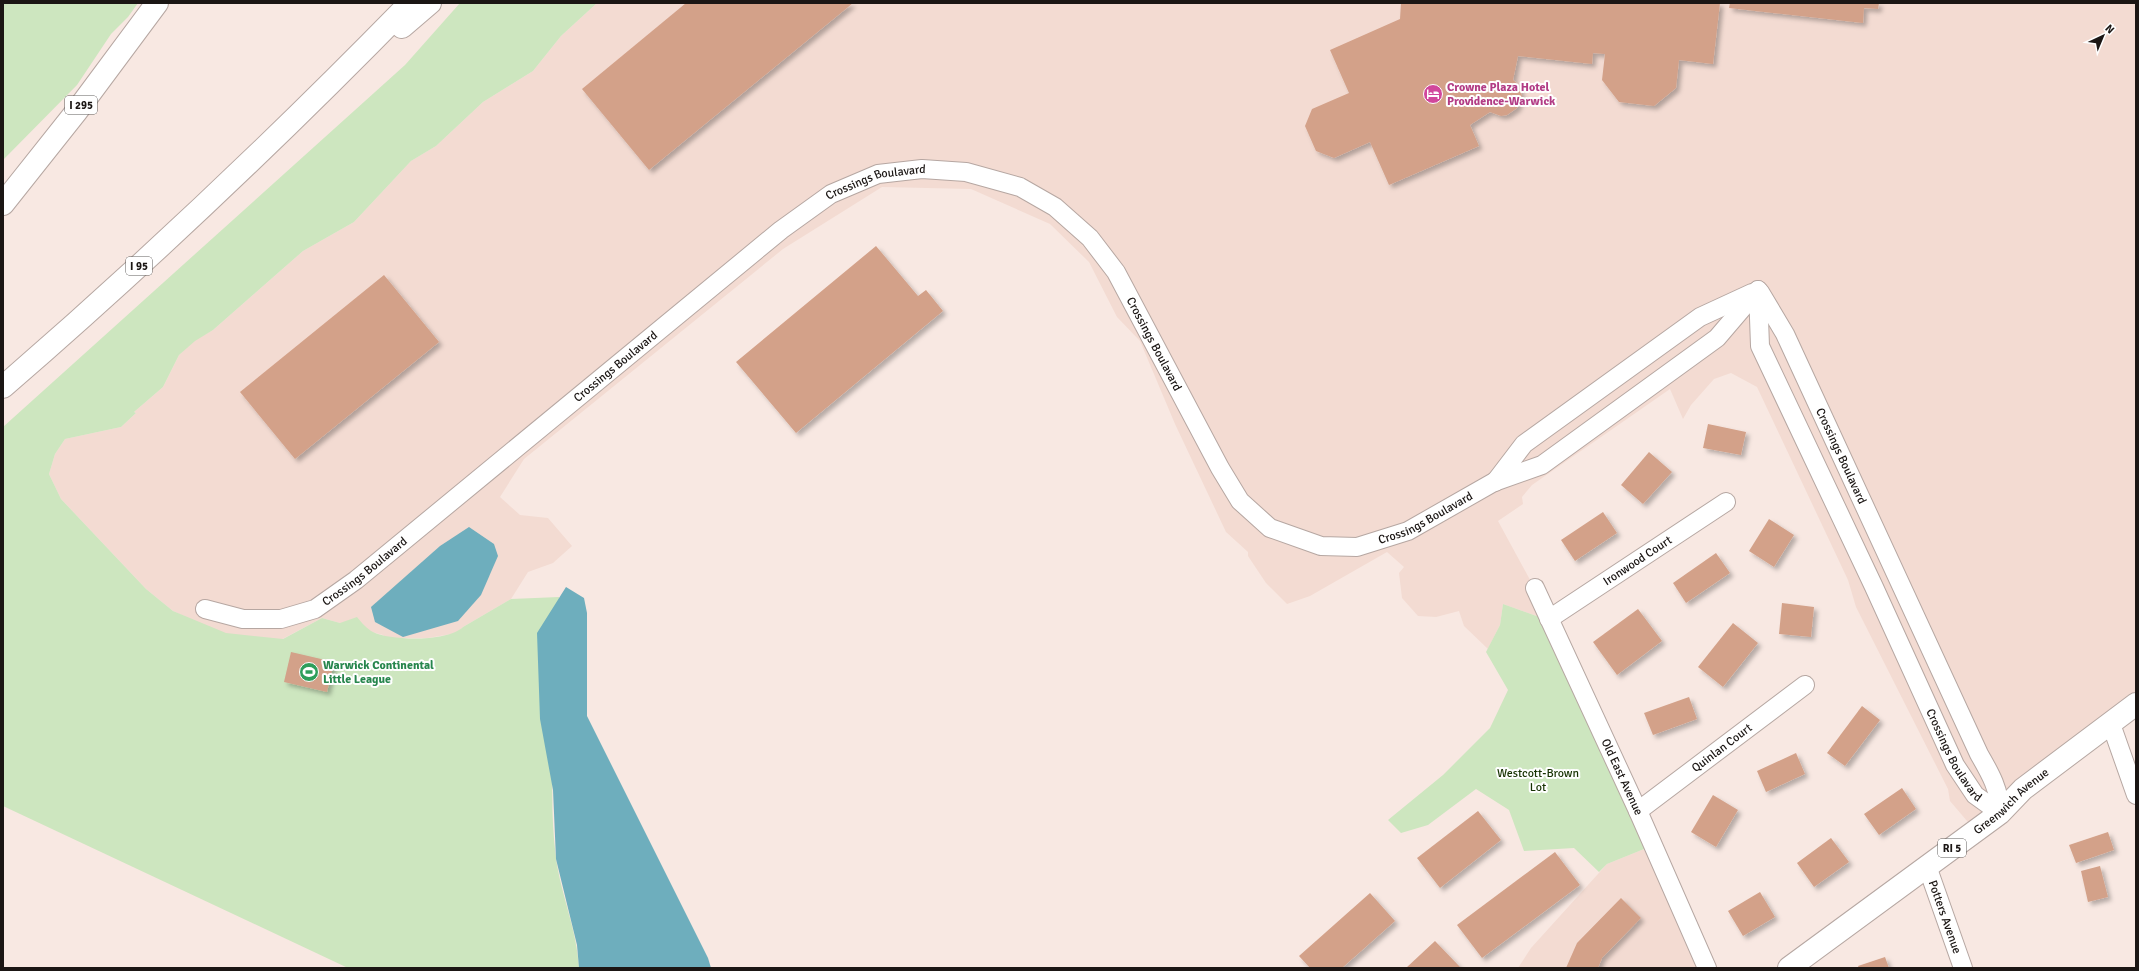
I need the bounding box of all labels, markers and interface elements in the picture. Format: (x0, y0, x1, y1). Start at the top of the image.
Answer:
north arrow (2083, 16, 2123, 56)
text: N (2102, 22, 2117, 37)
place label: Crowne Plaza Hotel Providence-Warwick (1447, 80, 1556, 109)
hotel icon: Crowne Plaza Hotel Providence-Warwick (1422, 83, 1444, 105)
road number: I 295 (65, 96, 97, 114)
street label: Crossings Boulavard (822, 161, 926, 203)
road number: I 95 (126, 257, 152, 275)
street label: Crossings Boulavard (1123, 294, 1185, 393)
street label: Crossings Boulavard (570, 327, 660, 405)
street label: Crossings Boulavard (1813, 405, 1870, 506)
street label: Crossings Boulavard (1376, 488, 1475, 547)
street label: Ironwood Court (1600, 532, 1675, 589)
street label: Crossings Boulavard (319, 533, 410, 609)
place label: Warwick Continental Little League (323, 658, 434, 687)
sports icon: Warwick Continental Little League (298, 661, 320, 683)
street label: Crossings Boulavard (1923, 706, 1985, 805)
street label: Quinlan Court (1689, 720, 1755, 775)
street label: Old East Avenue (1598, 736, 1646, 817)
street label: Greenwich Avenue (1970, 765, 2052, 838)
park label: Westcott-Brown Lot (1497, 766, 1579, 795)
road number: RI 5 (1938, 839, 1966, 857)
street label: Potters Avenue (1925, 878, 1965, 956)

